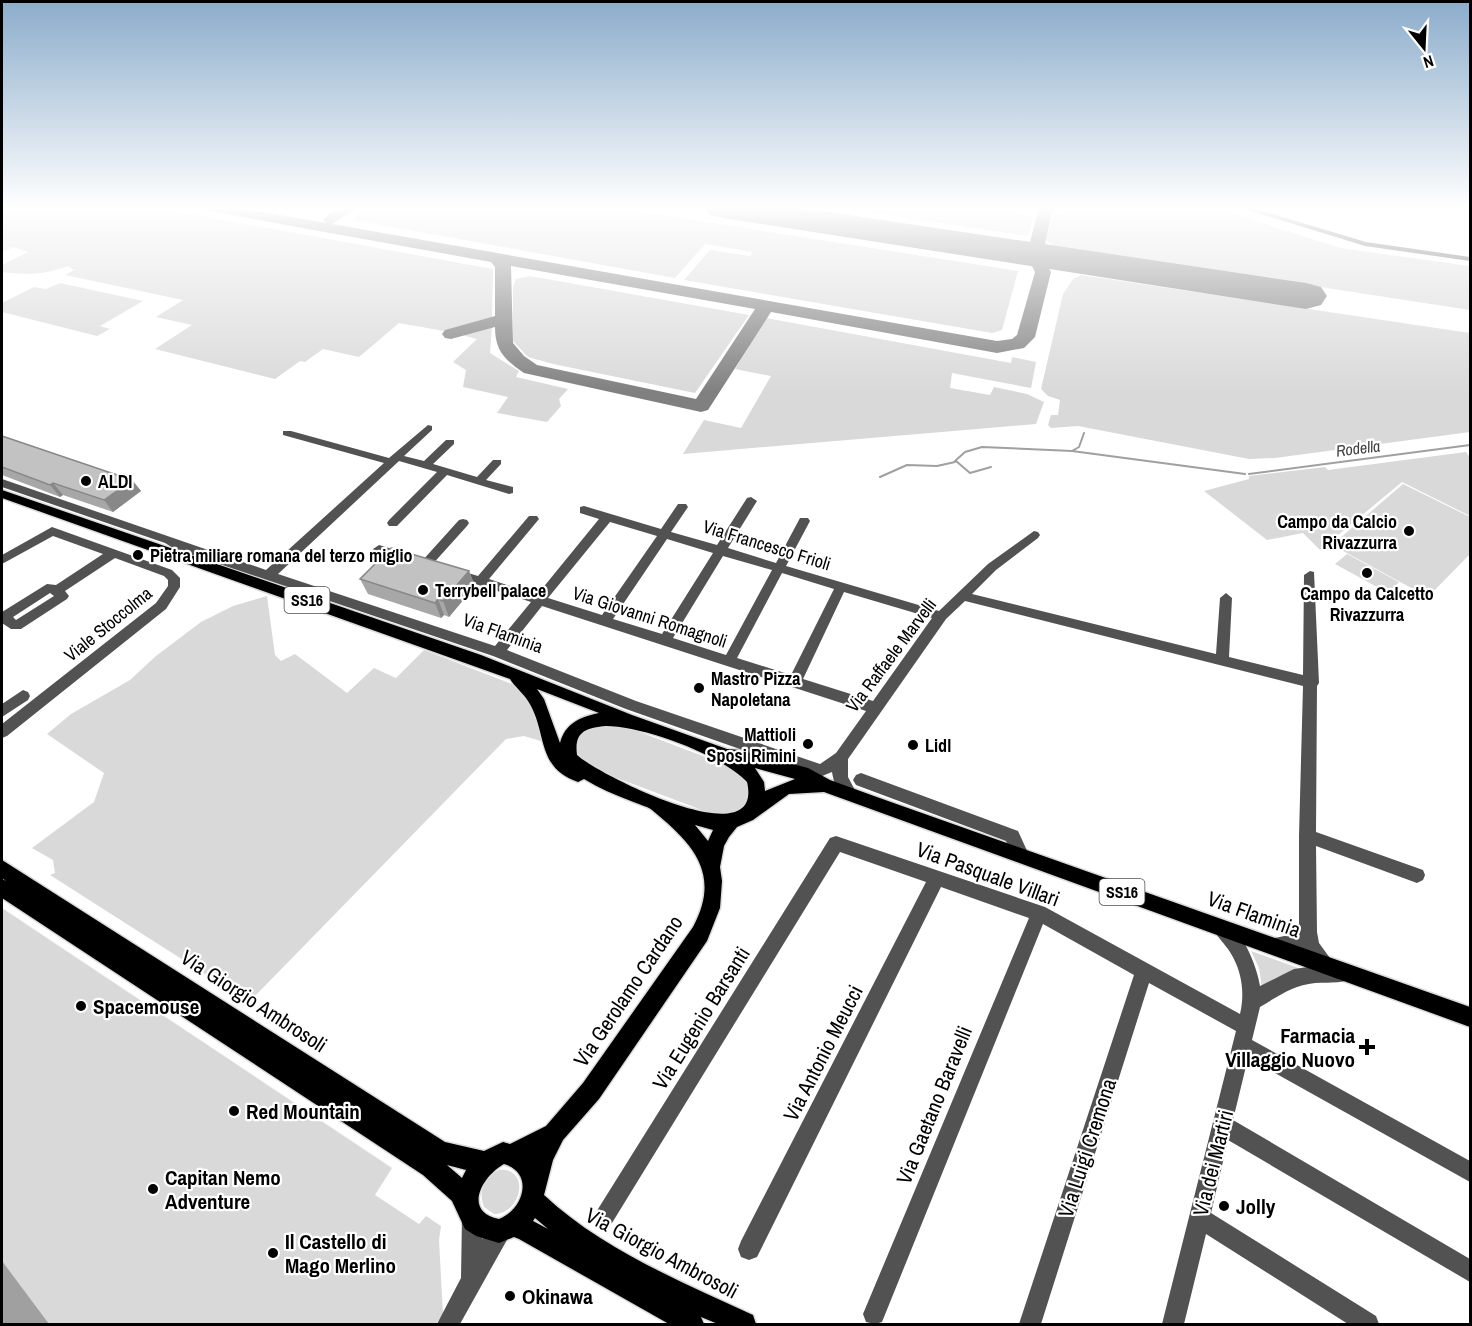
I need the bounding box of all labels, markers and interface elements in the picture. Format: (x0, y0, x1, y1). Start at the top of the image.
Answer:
north arrow (1394, 18, 1454, 78)
text: N (1421, 50, 1437, 74)
water label: Rodella (1335, 434, 1381, 462)
place label: ALDI (98, 469, 132, 494)
marker: ALDI (79, 474, 93, 488)
place label: Campo da Calcio Rivazzurra (1277, 509, 1398, 555)
street label: Via Francesco Frioli (700, 514, 834, 576)
marker: Campo da Calcio Rivazzurra (1402, 524, 1416, 538)
place label: Pietra miliare romana del terzo miglio (150, 543, 413, 568)
marker: Pietra miliare romana del terzo miglio (131, 548, 145, 562)
marker: Campo da Calcetto Rivazzurra (1360, 566, 1374, 580)
place label: Terrybell palace (435, 578, 546, 603)
street label: Via Giovanni Romagnoli (569, 580, 731, 654)
street label: Viale Stoccolma (59, 581, 157, 667)
place label: Campo da Calcetto Rivazzurra (1300, 581, 1434, 627)
marker: Terrybell palace (416, 583, 430, 597)
road number: SS16 (284, 587, 330, 613)
street label: Via Raffaele Marvelli (840, 593, 942, 717)
street label: Via Flaminia (460, 607, 546, 659)
place label: Mastro Pizza Napoletana (711, 666, 801, 712)
marker: Mastro Pizza Napoletana (692, 681, 706, 695)
place label: Mattioli Sposi Rimini (707, 722, 796, 768)
place label: Lidl (925, 733, 951, 758)
marker: Mattioli Sposi Rimini (801, 737, 815, 751)
marker: Lidl (906, 738, 920, 752)
street label: Via Pasquale Villari (912, 835, 1064, 913)
road number: SS16 (1100, 879, 1144, 905)
street label: Via Flaminia (1203, 884, 1305, 944)
street label: Via Gerolamo Cardano (567, 910, 689, 1072)
street label: Via Eugenio Barsanti (645, 941, 757, 1095)
street label: Via Giorgio Ambrosoli (175, 943, 333, 1059)
street label: Via Antonio Meucci (776, 980, 870, 1126)
place label: Spacemouse (93, 992, 199, 1021)
marker: Spacemouse (74, 999, 88, 1013)
place label: Farmacia Villaggio Nuovo (1225, 1021, 1355, 1074)
street label: Via Gaetano Baravelli (889, 1022, 979, 1188)
marker: Farmacia Villaggio Nuovo (1360, 1040, 1374, 1054)
street label: Via Luigi Cremona (1051, 1075, 1123, 1221)
place label: Red Mountain (246, 1097, 360, 1126)
marker: Red Mountain (227, 1104, 241, 1118)
street label: Via dei Martiri (1186, 1107, 1240, 1219)
place label: Capitan Nemo Adventure (165, 1163, 281, 1216)
marker: Capitan Nemo Adventure (146, 1182, 160, 1196)
place label: Jolly (1236, 1192, 1276, 1221)
marker: Jolly (1217, 1199, 1231, 1213)
street label: Via Giorgio Ambrosoli (581, 1200, 743, 1306)
place label: Il Castello di Mago Merlino (285, 1227, 396, 1280)
marker: Il Castello di Mago Merlino (266, 1246, 280, 1260)
place label: Okinawa (522, 1282, 593, 1311)
marker: Okinawa (503, 1289, 517, 1303)

